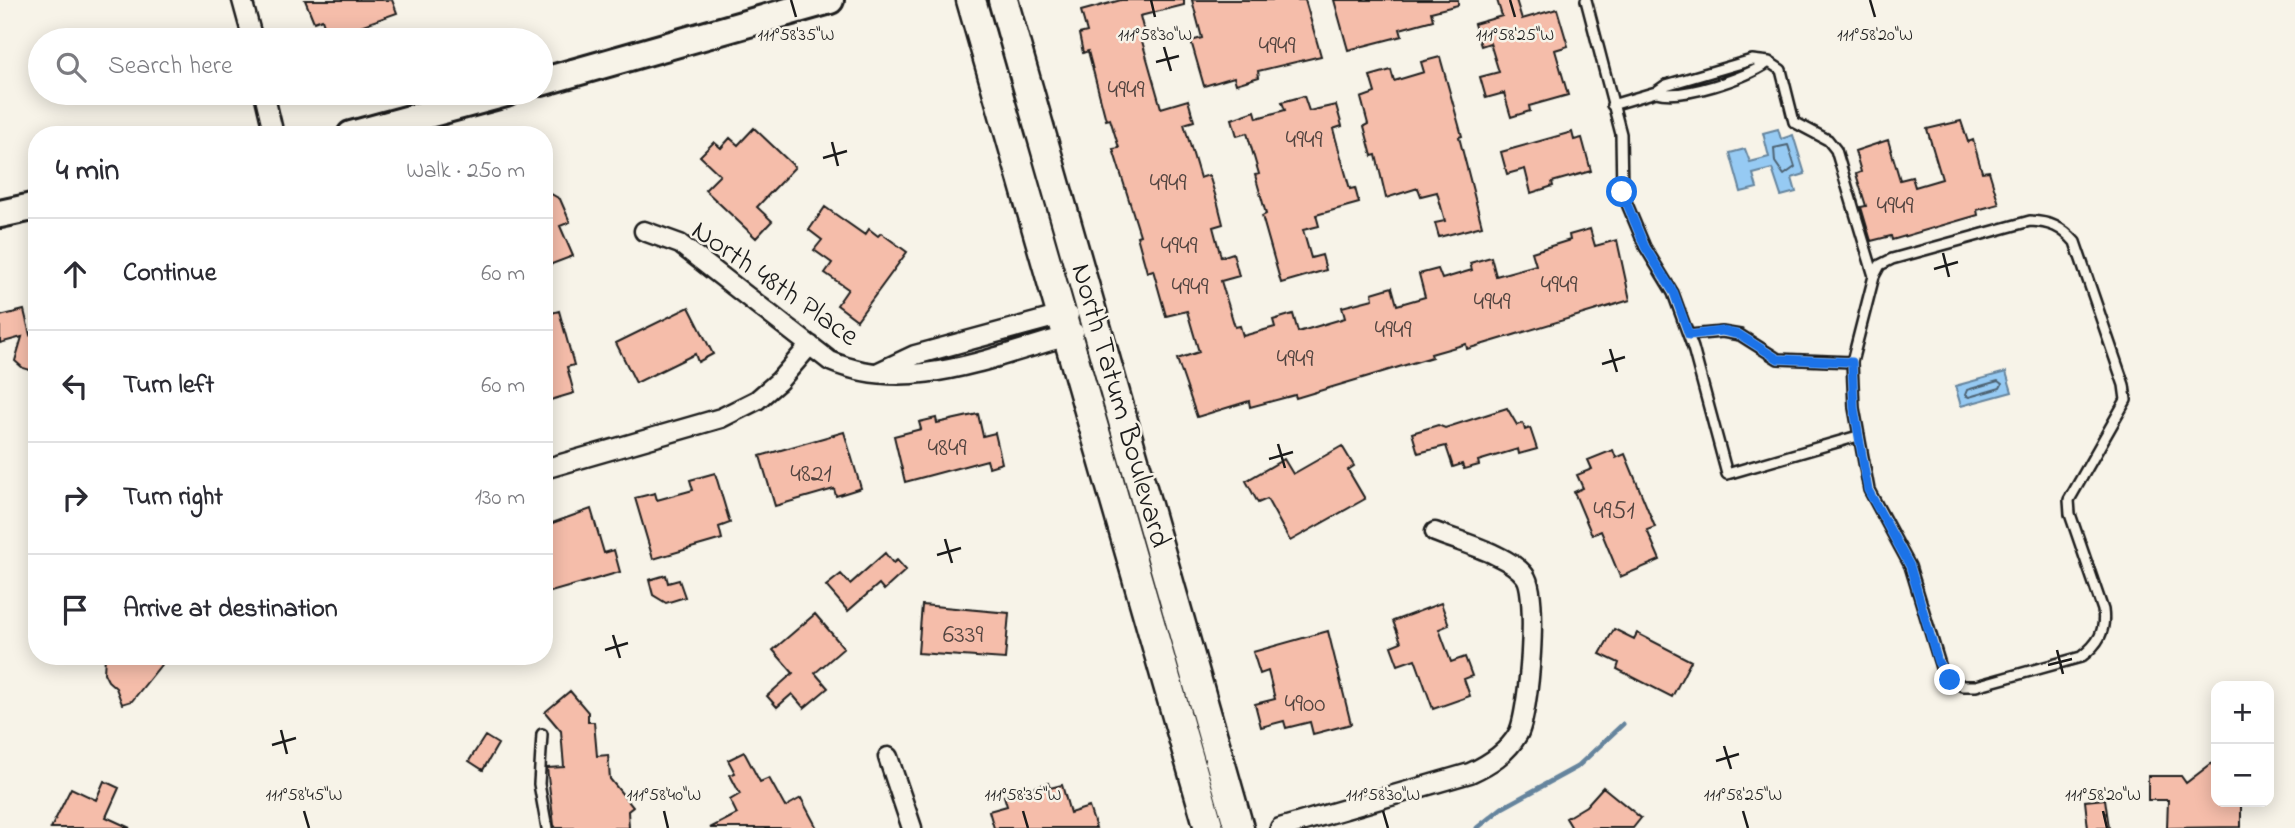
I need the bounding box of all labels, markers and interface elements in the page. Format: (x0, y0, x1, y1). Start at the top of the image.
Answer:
text: 111°58'35"W (758, 23, 834, 49)
text: 111°58'30"W (1118, 23, 1192, 49)
text: 111°58'25"W (1476, 23, 1554, 49)
text: 111°58'20"W (1837, 23, 1913, 49)
search box (28, 28, 553, 105)
house number: 4949 (1258, 28, 1296, 66)
icon: search (52, 48, 90, 86)
text: Search here (108, 48, 233, 86)
house number: 4949 (1107, 72, 1145, 110)
house number: 4949 (1285, 122, 1323, 160)
text: 4 min (56, 150, 119, 194)
text: Walk · 250 m (406, 155, 525, 188)
house number: 4949 (1149, 165, 1187, 203)
route start (1606, 176, 1637, 207)
house number: 4949 (1876, 188, 1914, 226)
street label: North 48th Place (681, 210, 868, 359)
house number: 4949 (1160, 228, 1198, 266)
icon: ahead (56, 255, 94, 293)
text: Continue (123, 255, 216, 293)
text: 60 m (481, 258, 525, 291)
street label: North Tatum Boulevard (1058, 259, 1181, 553)
house number: 4949 (1540, 267, 1578, 305)
house number: 4949 (1171, 269, 1209, 307)
house number: 4949 (1473, 284, 1511, 322)
house number: 4949 (1374, 312, 1412, 350)
house number: 4949 (1276, 341, 1314, 379)
icon: left (56, 367, 94, 405)
text: Turn left (123, 367, 214, 405)
text: 60 m (481, 370, 525, 403)
house number: 4849 (927, 430, 967, 468)
house number: 4821 (790, 456, 832, 494)
icon: right (56, 479, 94, 517)
text: Turn right (123, 479, 223, 517)
text: 130 m (475, 482, 525, 515)
house number: 4951 (1593, 493, 1635, 531)
icon: arrive (56, 591, 94, 629)
text: Arrive at destination (123, 591, 338, 629)
house number: 6339 (943, 617, 984, 655)
route end (1934, 664, 1965, 695)
map controls (2211, 681, 2274, 807)
button: + (2211, 681, 2274, 744)
house number: 4900 (1284, 686, 1326, 724)
button: − (2211, 744, 2274, 807)
text: 111°58'45"W (266, 783, 342, 809)
text: 111°58'40"W (627, 783, 701, 809)
text: 111°58'35"W (985, 783, 1061, 809)
text: 111°58'30"W (1346, 783, 1420, 809)
text: 111°58'25"W (1704, 783, 1782, 809)
text: 111°58'20"W (2065, 783, 2141, 809)

